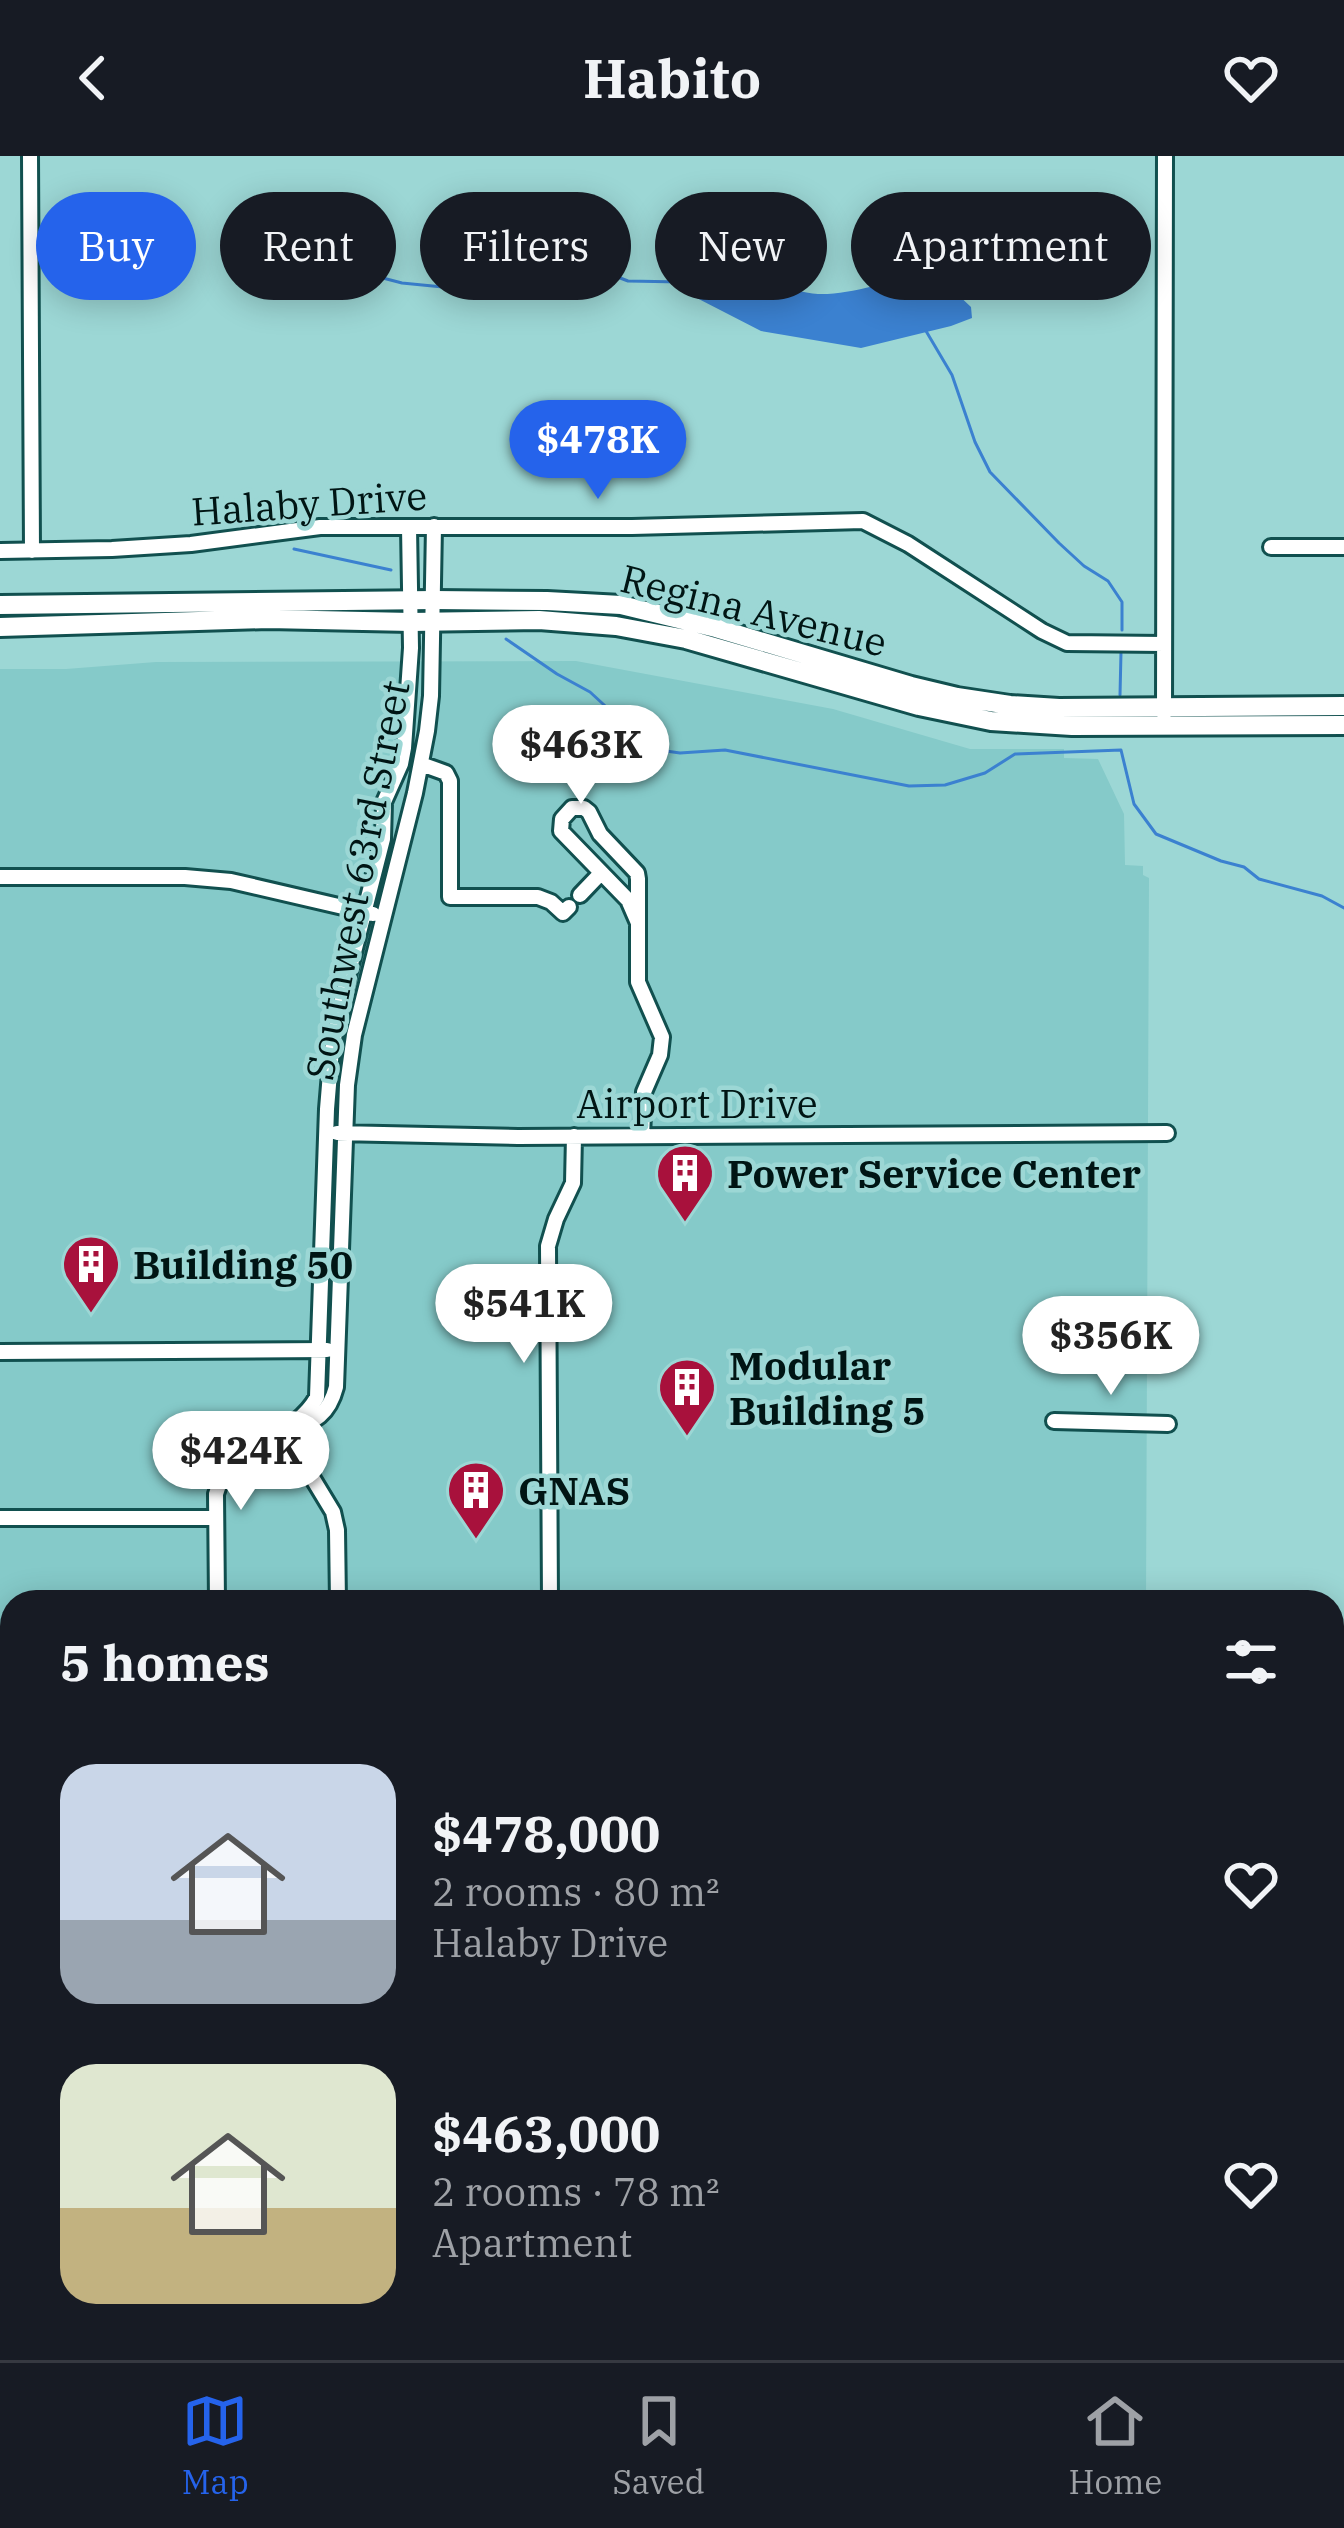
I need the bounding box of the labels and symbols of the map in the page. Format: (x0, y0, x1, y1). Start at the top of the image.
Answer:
pin: $478K (514, 400, 682, 502)
street label: Halaby Drive (189, 469, 429, 537)
street label: Regina Avenue (616, 552, 892, 668)
street label: Southwest 63rd Street (293, 676, 421, 1084)
pin: $463K (497, 705, 665, 807)
street label: Airport Drive (576, 1078, 818, 1129)
building icon: Power Service Center (654, 1142, 716, 1224)
place label: Power Service Center (727, 1148, 1141, 1199)
building icon: Building 50 (60, 1233, 122, 1315)
place label: Building 50 (133, 1239, 353, 1290)
pin: $541K (440, 1264, 608, 1366)
pin: $356K (1027, 1296, 1195, 1398)
place label: Modular Building 5 (729, 1340, 926, 1436)
building icon: Modular Building 5 (656, 1356, 718, 1438)
pin: $424K (157, 1411, 325, 1513)
building icon: GNAS (445, 1459, 507, 1541)
place label: GNAS (518, 1465, 630, 1516)

